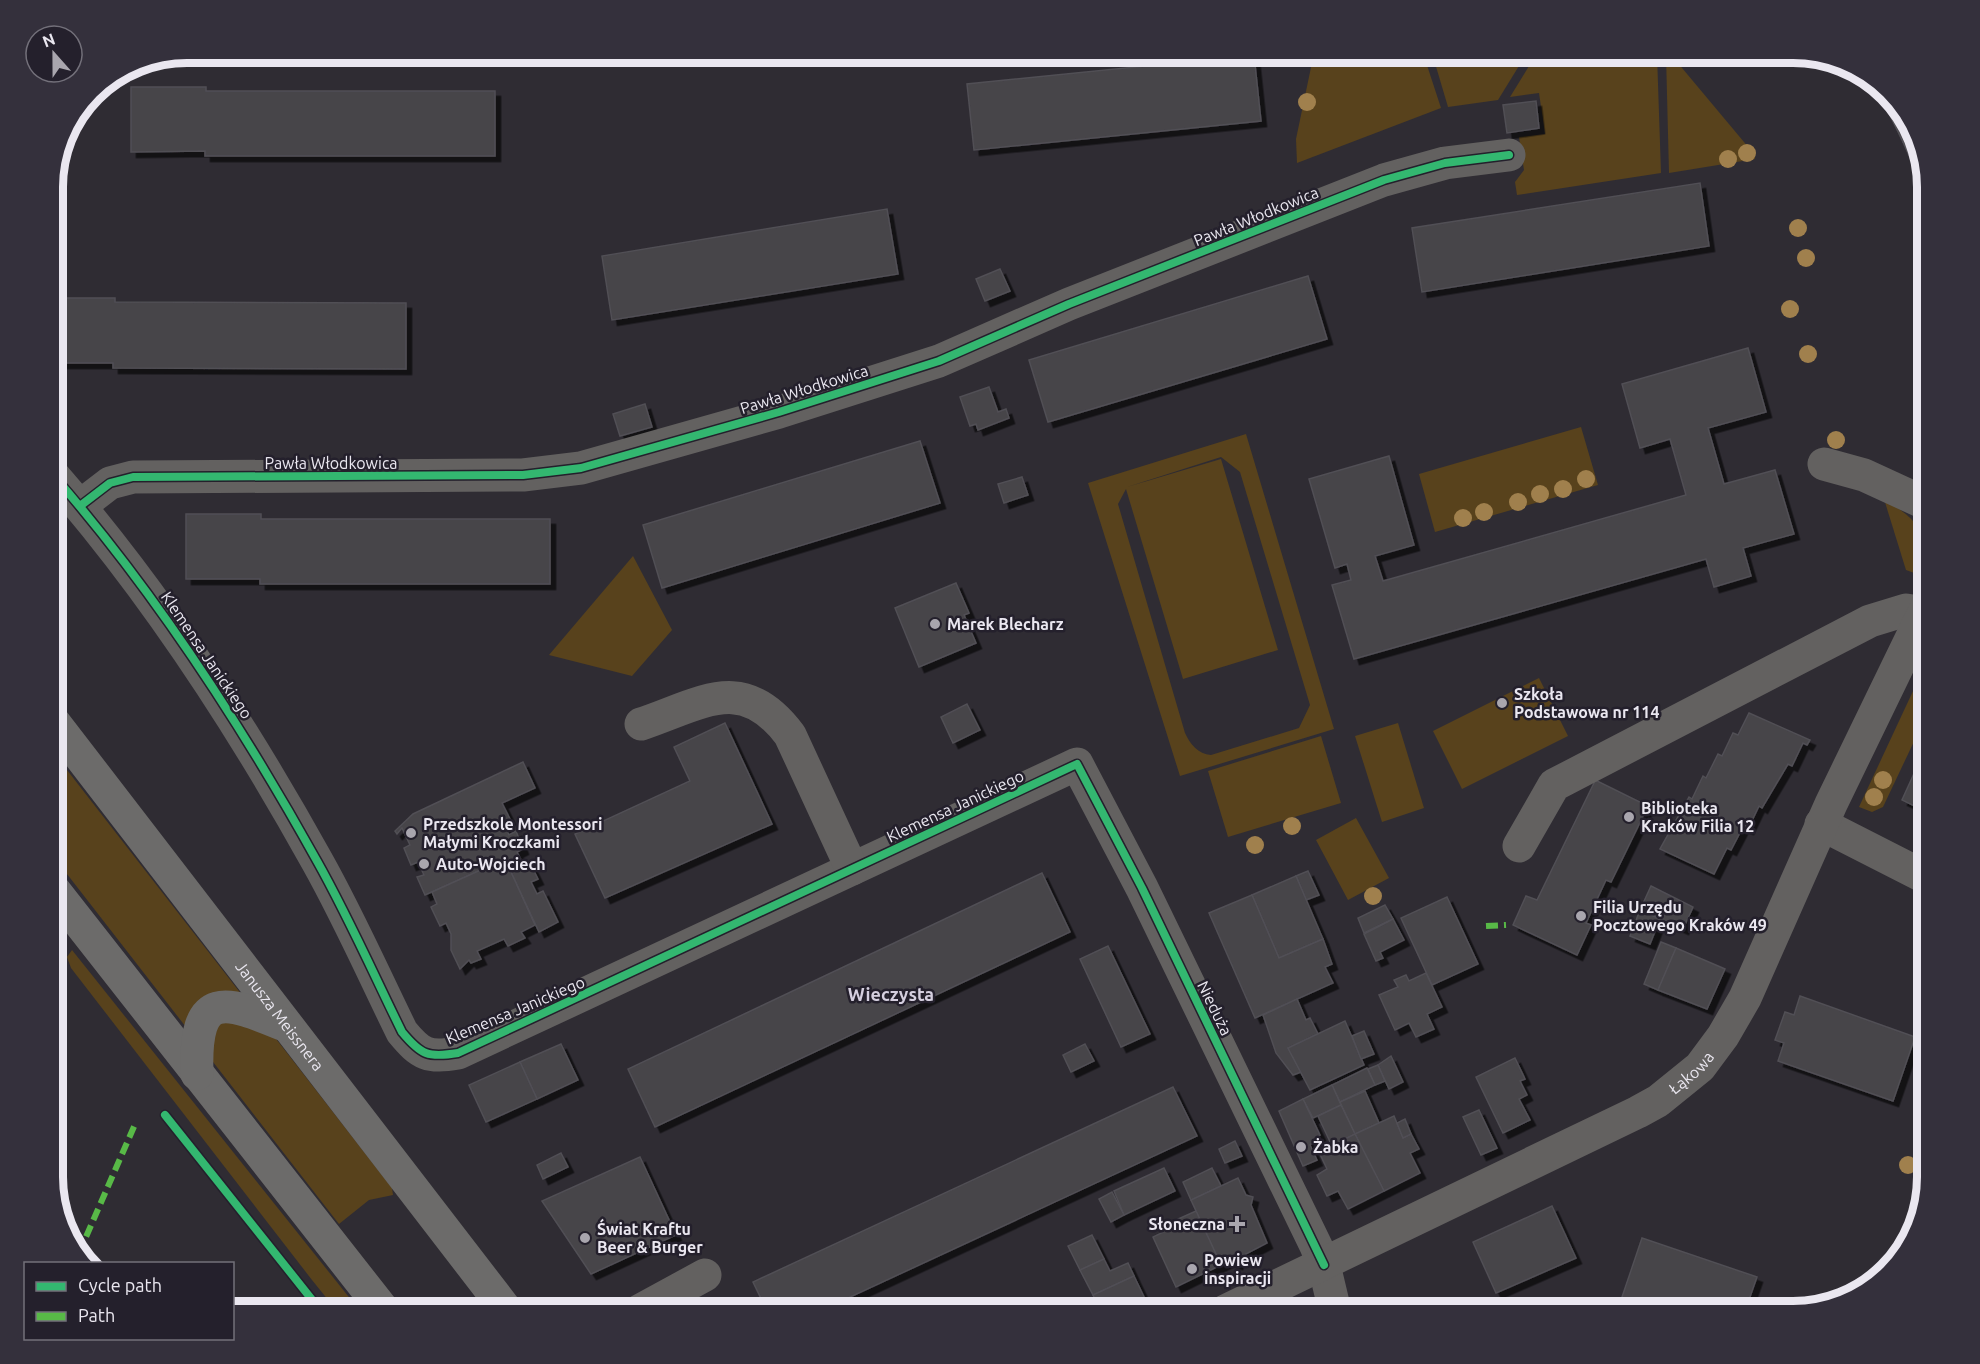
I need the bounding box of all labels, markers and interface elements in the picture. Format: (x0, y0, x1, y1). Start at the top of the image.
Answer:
north arrow (24, 24, 84, 84)
text: N (40, 29, 57, 51)
street label: Pawła Włodkowica (1191, 183, 1321, 249)
street label: Pawła Włodkowica (738, 361, 870, 417)
street label: Pawła Włodkowica (264, 454, 398, 472)
street label: Klemensa Janickiego (158, 588, 256, 722)
place label: Marek Blecharz (947, 615, 1064, 633)
marker: Marek Blecharz (928, 617, 942, 631)
place label: Szkoła Podstawowa nr 114 (1514, 685, 1659, 721)
marker: Szkoła Podstawowa nr 114 (1495, 696, 1509, 710)
street label: Klemensa Janickiego (884, 766, 1026, 846)
place label: Biblioteka Kraków Filia 12 (1641, 799, 1754, 835)
marker: Biblioteka Kraków Filia 12 (1622, 810, 1636, 824)
place label: Przedszkole Montessori Małymi Kroczkami (423, 815, 602, 851)
marker: Przedszkole Montessori Małymi Kroczkami (404, 826, 418, 840)
place label: Auto-Wojciech (436, 855, 546, 873)
marker: Auto-Wojciech (417, 857, 431, 871)
place label: Filia Urzędu Pocztowego Kraków 49 (1593, 898, 1767, 934)
marker: Filia Urzędu Pocztowego Kraków 49 (1574, 909, 1588, 923)
street label: Janusza Meissnera (232, 957, 328, 1074)
street label: Klemensa Janickiego (443, 973, 587, 1047)
street label: Nieduża (1194, 978, 1236, 1038)
district label: Wieczysta (848, 984, 934, 1004)
street label: Łąkowa (1665, 1048, 1717, 1098)
place label: Żabka (1313, 1138, 1359, 1156)
marker: Żabka (1294, 1140, 1308, 1154)
place label: Słoneczna (1149, 1215, 1225, 1233)
marker: Słoneczna (1230, 1217, 1244, 1231)
place label: Świat Kraftu Beer & Burger (597, 1218, 703, 1256)
marker: Świat Kraftu Beer & Burger (578, 1231, 592, 1245)
place label: Powiew inspiracji (1204, 1251, 1271, 1287)
legend (24, 1262, 234, 1340)
marker: Powiew inspiracji (1185, 1262, 1199, 1276)
text: Cycle path (78, 1275, 162, 1295)
text: Path (78, 1305, 115, 1325)

